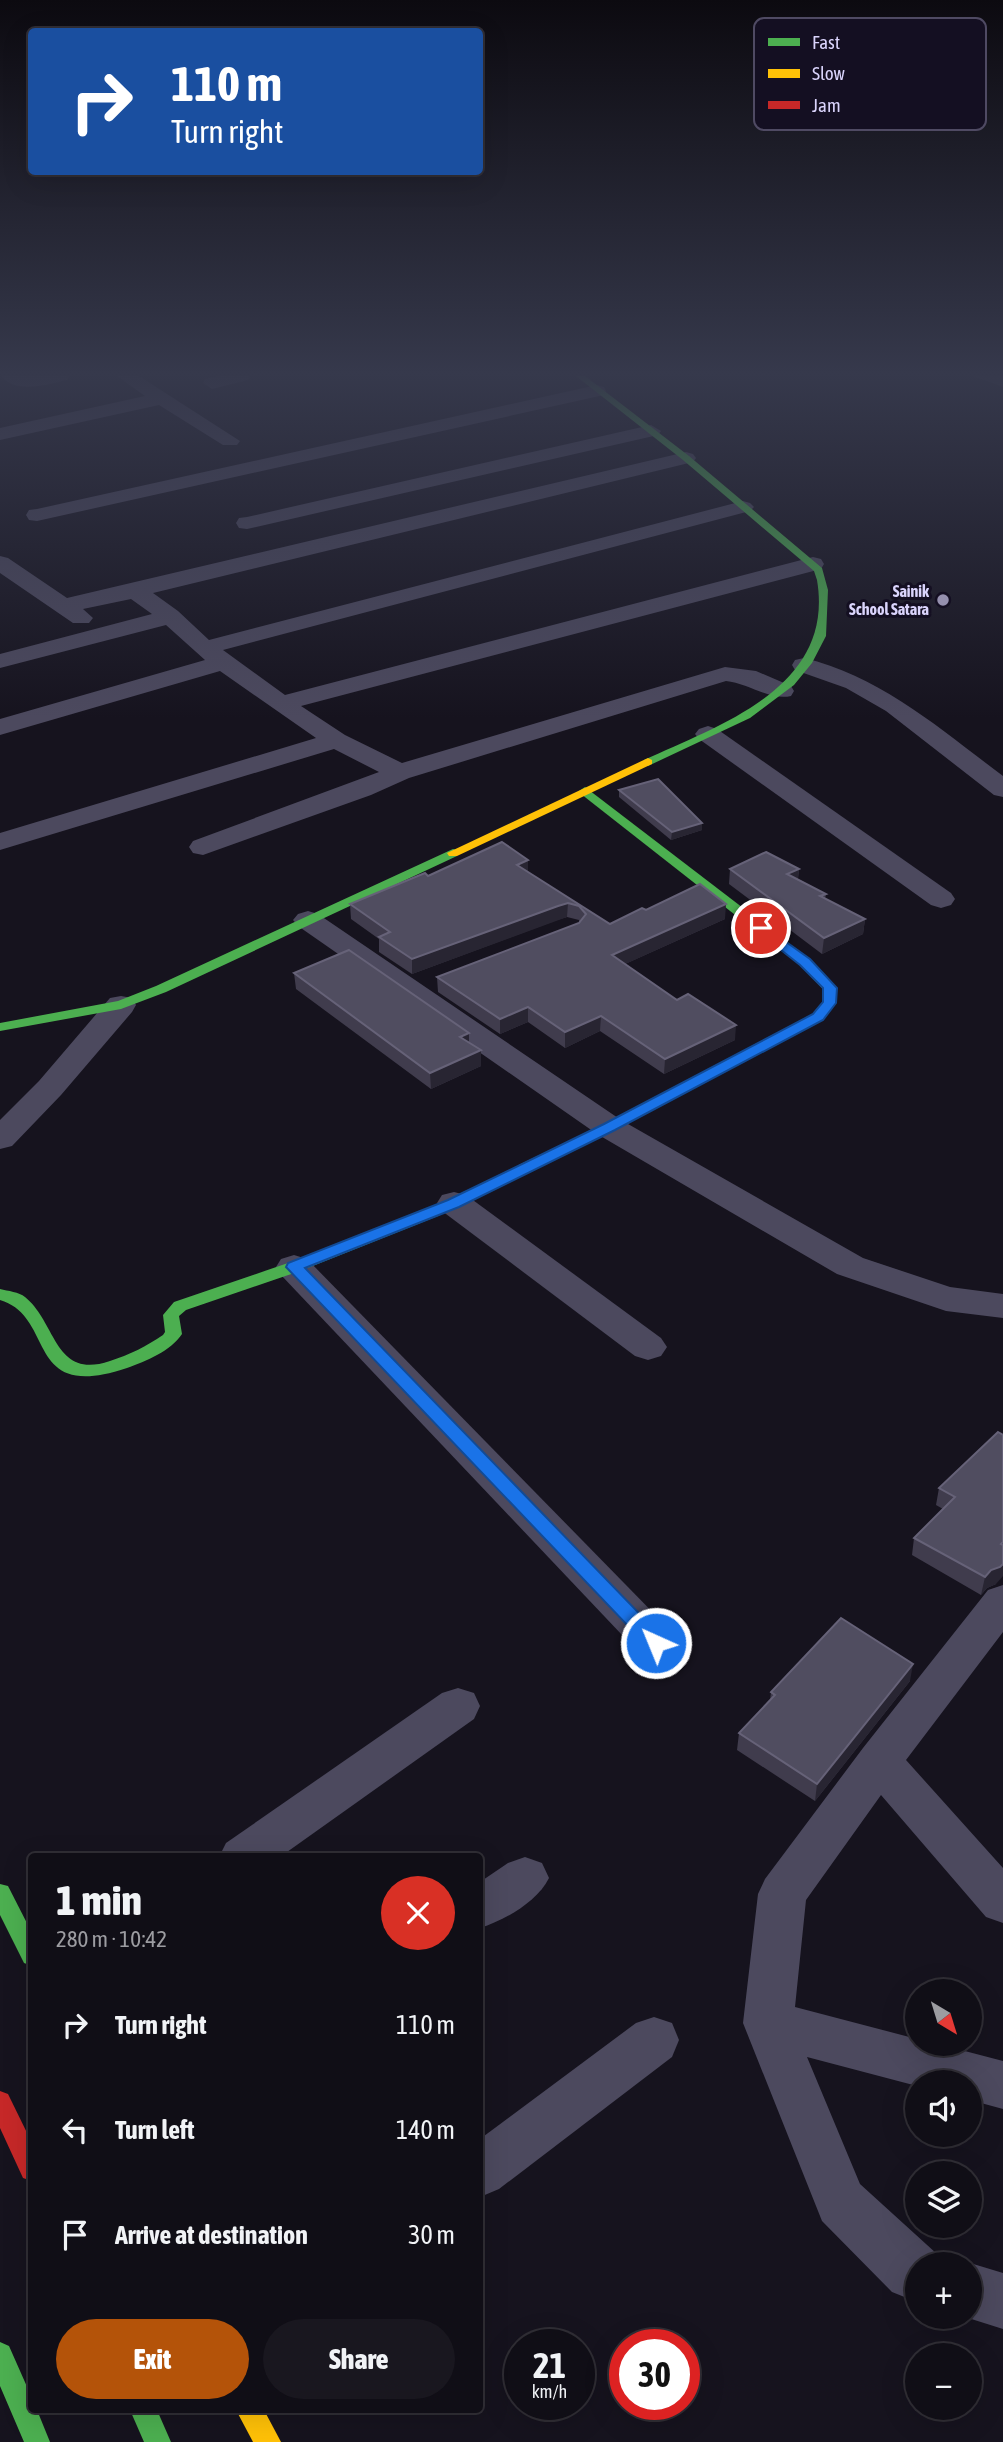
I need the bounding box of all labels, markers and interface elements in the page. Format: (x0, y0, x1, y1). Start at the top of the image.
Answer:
legend (754, 18, 986, 130)
text: Fast (812, 31, 840, 53)
text: 110 m (171, 55, 282, 111)
icon: right (56, 56, 147, 147)
text: Slow (812, 62, 846, 84)
text: Jam (812, 94, 841, 116)
text: Turn right (171, 113, 284, 150)
place label: Sainik School Satara (849, 582, 930, 618)
marker: Sainik School Satara (935, 592, 951, 608)
pin (731, 898, 791, 958)
icon: arrive (742, 909, 780, 947)
position arrow (619, 1606, 693, 1680)
text: 1 min (56, 1876, 142, 1924)
button: close (381, 1876, 455, 1950)
text: 280 m · 10:42 (56, 1926, 167, 1952)
north arrow (905, 1979, 982, 2056)
map controls (905, 1979, 982, 2420)
icon: right (56, 2006, 94, 2044)
text: Turn right (115, 2010, 206, 2040)
text: 110 m (396, 2010, 455, 2040)
button: sound (905, 2070, 982, 2147)
icon: left (56, 2111, 94, 2149)
text: Turn left (115, 2115, 195, 2145)
text: 140 m (396, 2115, 455, 2145)
button: layers (905, 2161, 982, 2238)
icon: arrive (56, 2216, 94, 2254)
text: Arrive at destination (115, 2220, 308, 2250)
text: 30 m (408, 2220, 455, 2250)
button: + (905, 2252, 982, 2329)
button: Exit (56, 2319, 249, 2399)
button: Share (263, 2319, 455, 2399)
speed limit sign: 30 (609, 2329, 700, 2420)
button: − (905, 2343, 982, 2420)
text: 21 (533, 2345, 566, 2385)
text: km/h (532, 2381, 567, 2402)

